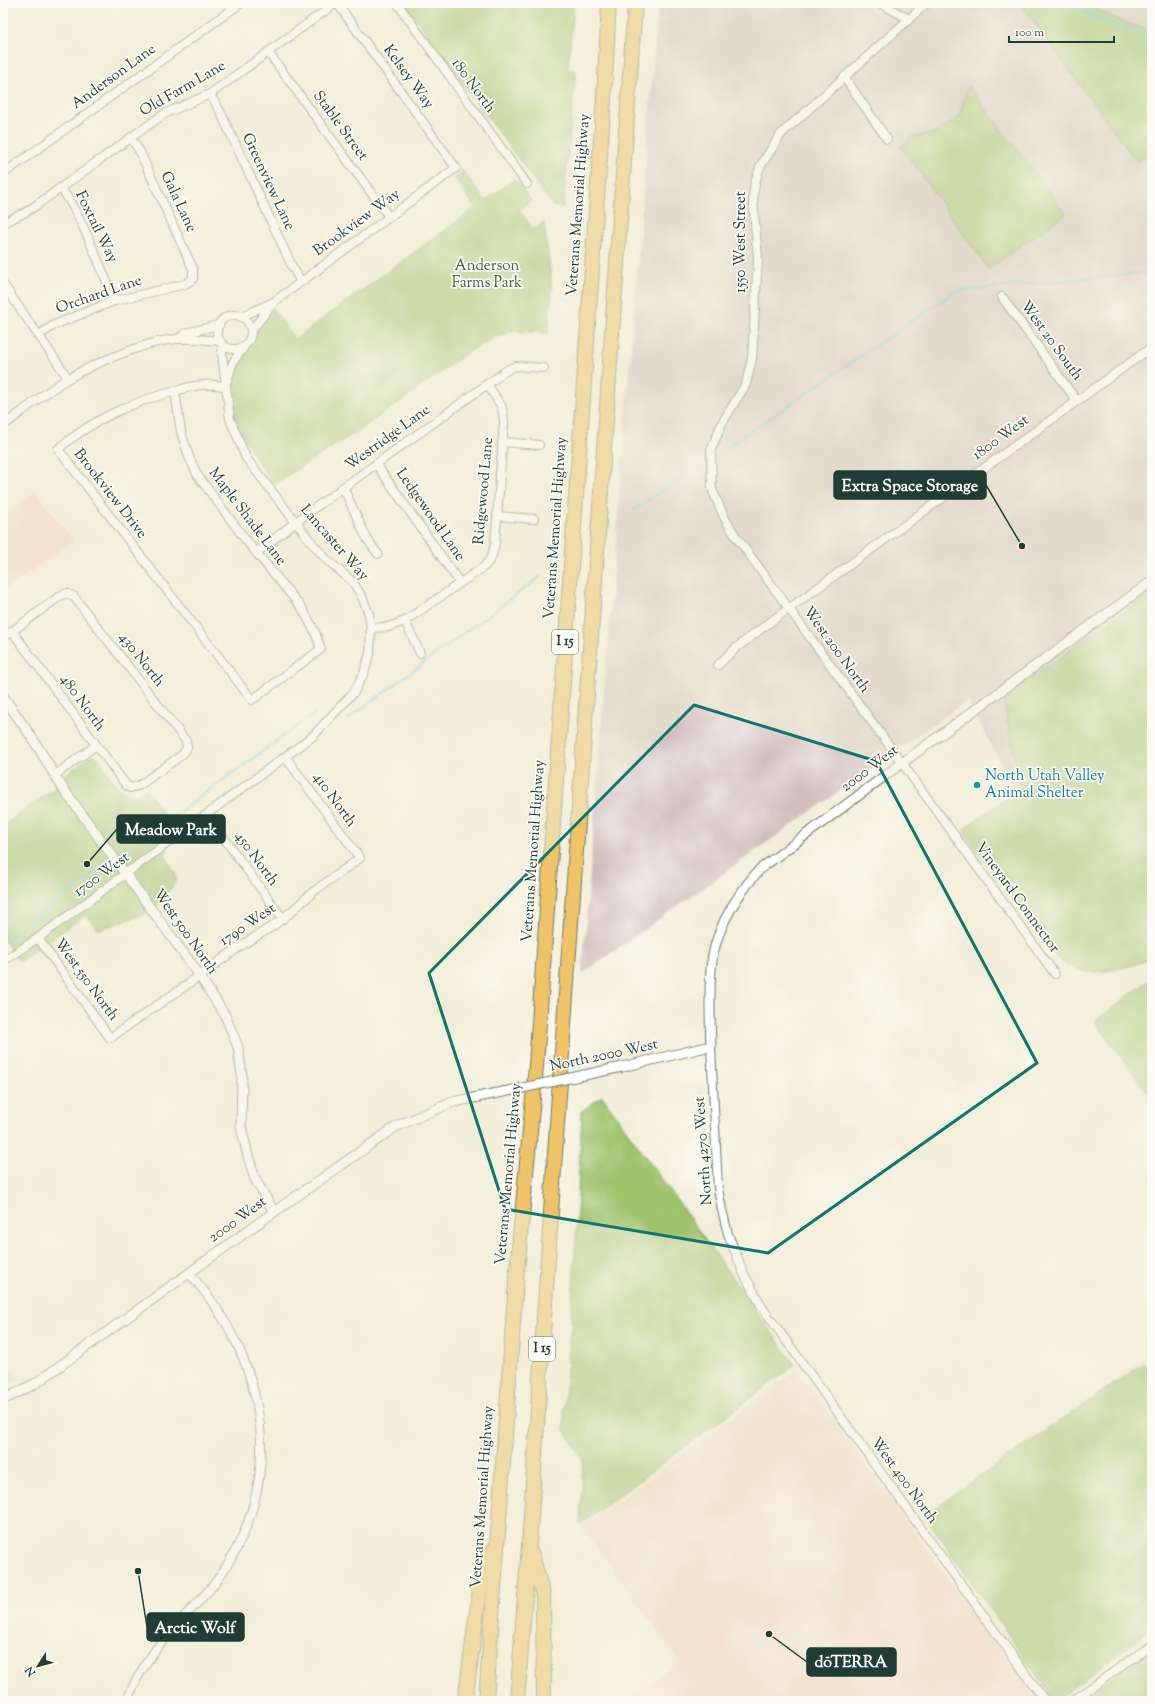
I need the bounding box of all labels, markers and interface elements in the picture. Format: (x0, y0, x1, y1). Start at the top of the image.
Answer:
scale bar (1009, 18, 1114, 44)
text: 100 m (1015, 24, 1044, 42)
street label: Anderson Lane (68, 39, 160, 115)
street label: Kelsey Way (378, 41, 439, 114)
street label: 180 North (446, 54, 500, 118)
street label: Old Farm Lane (136, 56, 230, 122)
street label: Stable Street (307, 87, 373, 165)
street label: Veterans Memorial Highway (562, 113, 596, 297)
street label: Greenview Lane (236, 130, 300, 234)
street label: Gala Lane (155, 168, 201, 236)
street label: Brookview Way (309, 184, 405, 262)
street label: Foxtail Way (69, 187, 123, 267)
street label: 1550 West Street (731, 191, 752, 293)
park label: Anderson Farms Park (452, 256, 522, 294)
street label: Orchard Lane (53, 270, 145, 320)
street label: West 20 South (1015, 297, 1087, 385)
street label: Westridge Lane (341, 400, 435, 476)
street label: 1800 West (969, 410, 1033, 466)
street label: Ridgewood Lane (469, 436, 499, 546)
street label: Veterans Memorial Highway (539, 436, 573, 620)
street label: Brookview Drive (68, 445, 152, 543)
street label: Maple Shade Lane (203, 464, 291, 570)
street label: Ledgewood Lane (390, 464, 470, 566)
callout: Extra Space Storage (834, 471, 986, 499)
text: Extra Space Storage (842, 476, 979, 499)
street label: Lancaster Way (295, 500, 373, 586)
street label: West 200 North (798, 603, 875, 698)
street label: 430 North (113, 628, 169, 692)
road number: I 15 (552, 630, 578, 654)
street label: 480 North (54, 670, 110, 736)
street label: 2000 West (837, 740, 903, 798)
street label: Veterans Memorial Highway (517, 759, 551, 943)
place label: North Utah Valley Animal Shelter (985, 766, 1105, 804)
street label: 410 North (307, 768, 361, 832)
marker: North Utah Valley Animal Shelter (972, 780, 982, 790)
callout: Meadow Park (117, 815, 225, 843)
text: Meadow Park (125, 820, 217, 843)
street label: 450 North (229, 827, 283, 891)
street label: Vineyard Connector (970, 838, 1065, 958)
street label: 1700 West (70, 848, 134, 902)
street label: West 500 North (148, 885, 222, 979)
street label: 1790 West (216, 898, 280, 952)
street label: West 550 North (49, 934, 123, 1026)
street label: North 2000 West (548, 1034, 660, 1078)
street label: Veterans Memorial Highway (491, 1082, 527, 1266)
street label: North 4270 West (690, 1096, 718, 1206)
street label: 2000 West (205, 1192, 271, 1248)
road number: I 15 (529, 1337, 555, 1361)
street label: Veterans Memorial Highway (466, 1405, 500, 1589)
street label: West 400 North (865, 1433, 943, 1529)
callout: Arctic Wolf (147, 1613, 244, 1641)
text: Arctic Wolf (154, 1618, 237, 1641)
north arrow (18, 1646, 58, 1686)
callout: dōTERRA (807, 1648, 896, 1676)
text: dōTERRA (814, 1652, 888, 1675)
text: N (22, 1663, 40, 1680)

